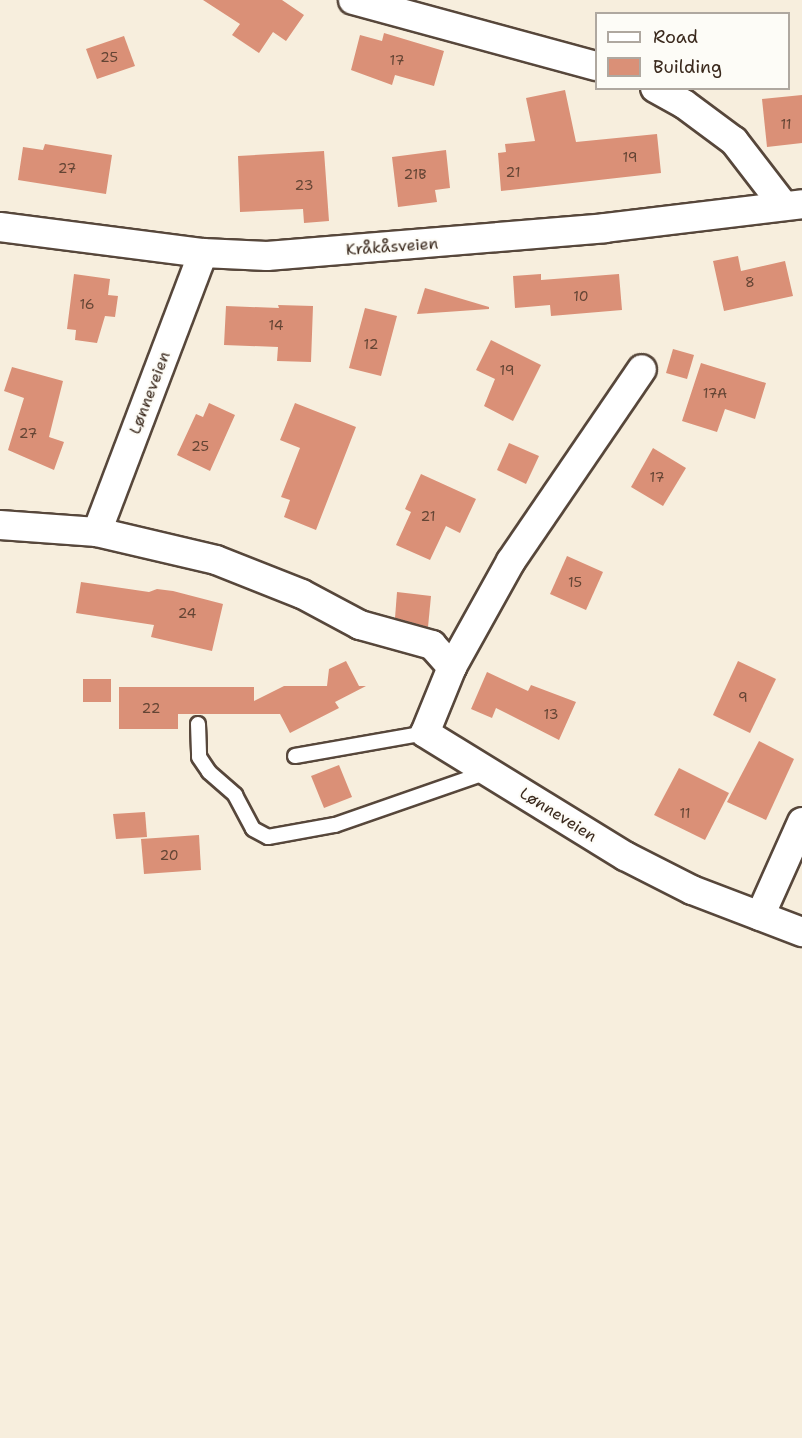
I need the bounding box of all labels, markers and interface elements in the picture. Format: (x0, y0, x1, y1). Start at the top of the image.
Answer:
legend (595, 12, 790, 90)
text: Road (653, 25, 698, 49)
house number: 25 (100, 49, 118, 65)
house number: 17 (390, 52, 404, 68)
text: Building (653, 55, 722, 79)
house number: 11 (780, 116, 792, 132)
house number: 19 (622, 149, 638, 165)
house number: 27 (58, 160, 76, 176)
house number: 21 (506, 164, 520, 180)
house number: 21B (403, 166, 427, 182)
house number: 23 (295, 177, 313, 193)
street label: Kråkåsveien (345, 234, 439, 260)
house number: 8 (745, 274, 755, 290)
house number: 10 (573, 288, 589, 304)
house number: 16 (79, 296, 95, 312)
house number: 14 (268, 317, 284, 333)
house number: 12 (364, 336, 378, 352)
street label: Lønneveien (125, 349, 175, 437)
house number: 19 (499, 362, 515, 378)
house number: 17A (703, 385, 727, 401)
house number: 27 (19, 425, 37, 441)
house number: 25 (191, 438, 209, 454)
house number: 17 (650, 469, 664, 485)
house number: 21 (421, 508, 435, 524)
house number: 15 (568, 574, 582, 590)
house number: 24 (178, 605, 196, 621)
house number: 9 (738, 689, 748, 705)
house number: 22 (142, 700, 160, 716)
house number: 13 (544, 706, 558, 722)
street label: Lønneveien (516, 784, 600, 846)
house number: 11 (679, 805, 691, 821)
house number: 20 (159, 847, 179, 863)

